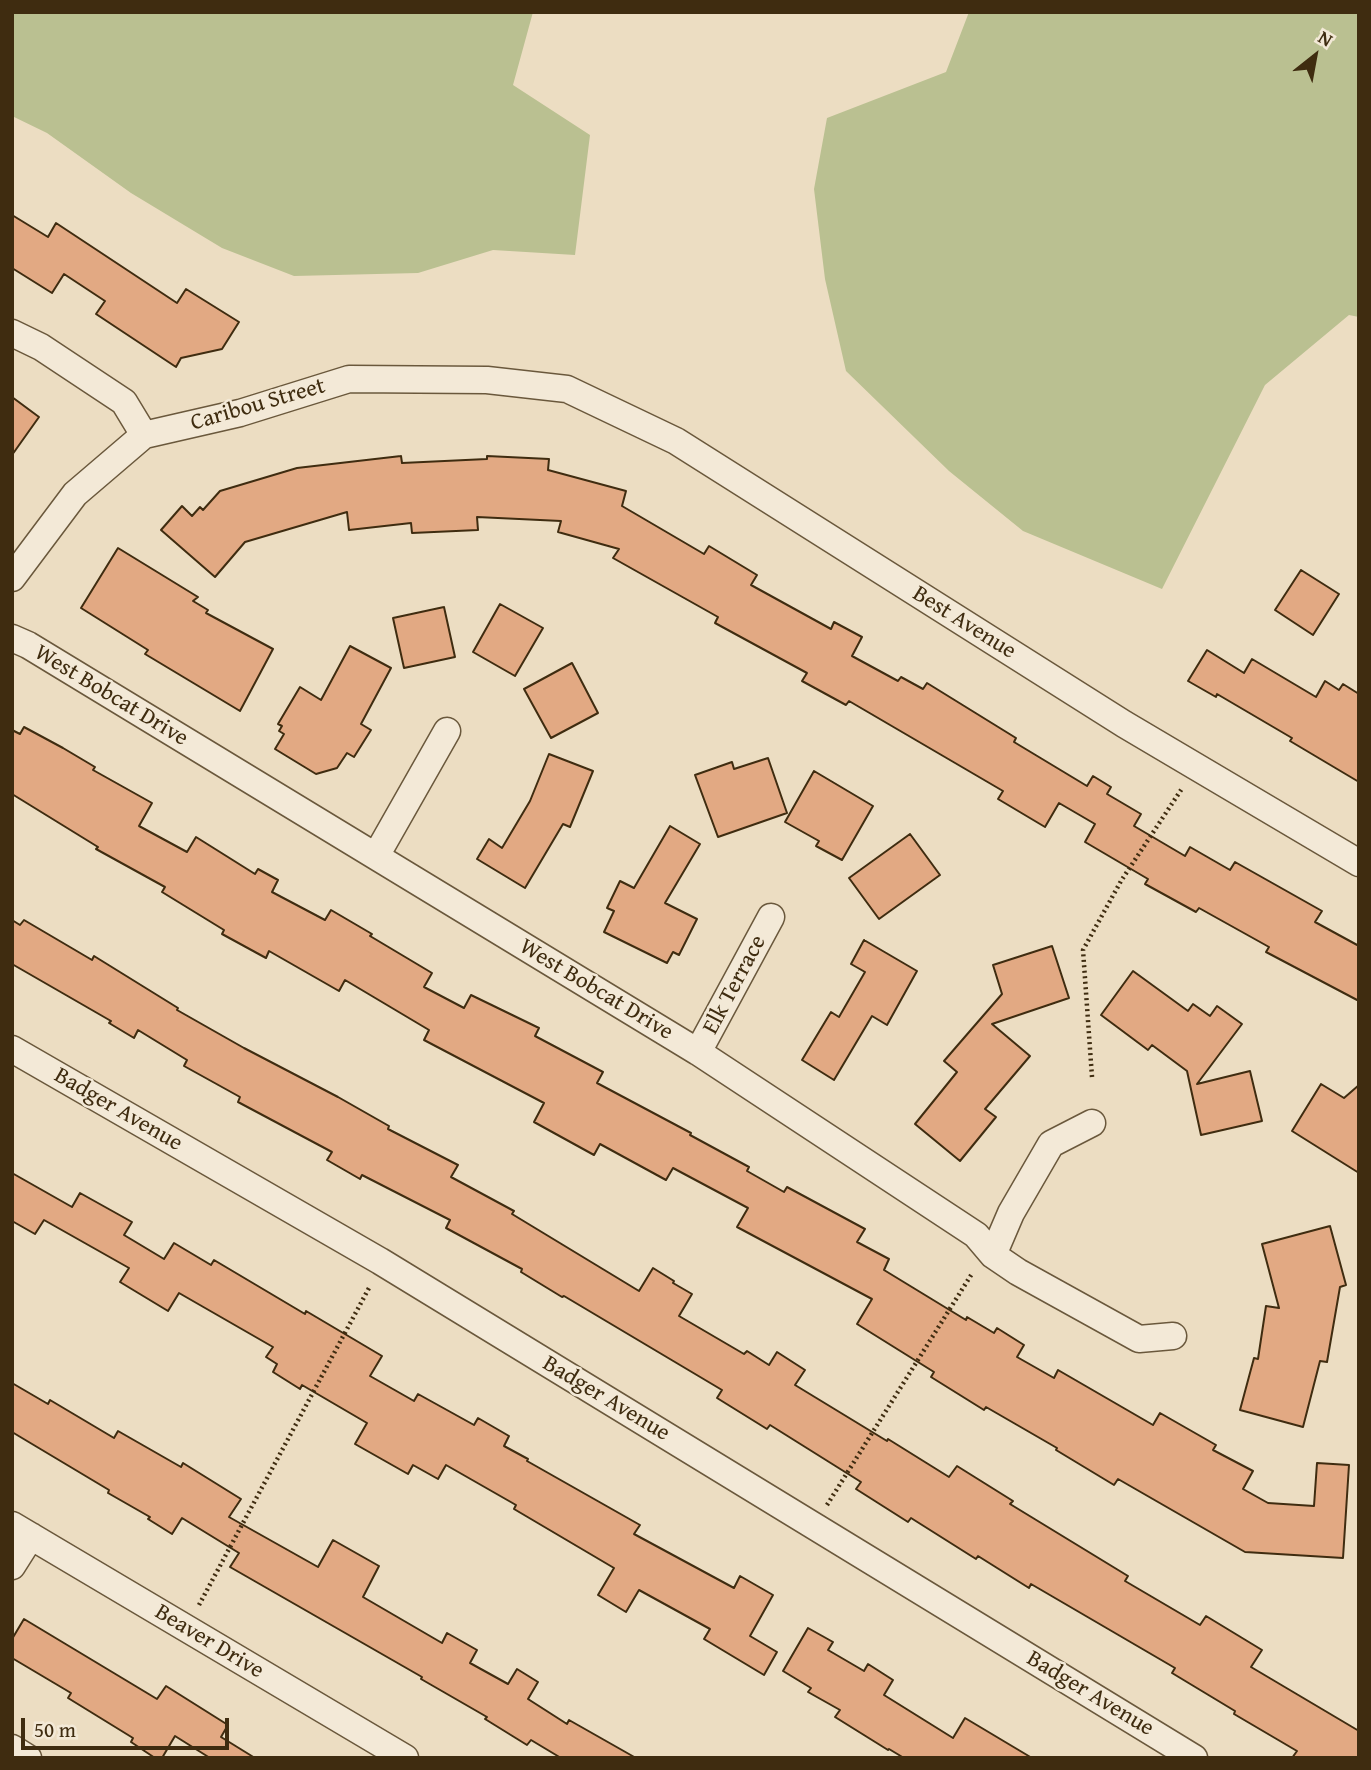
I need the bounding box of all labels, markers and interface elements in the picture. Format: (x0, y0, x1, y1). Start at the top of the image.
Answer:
north arrow (1280, 21, 1350, 91)
text: N (1313, 23, 1338, 53)
street label: Caribou Street (188, 373, 328, 437)
street label: Best Avenue (907, 580, 1021, 666)
street label: West Bobcat Drive (29, 639, 193, 753)
street label: Elk Terrace (697, 931, 773, 1039)
street label: West Bobcat Drive (514, 933, 678, 1047)
street label: Badger Avenue (49, 1062, 187, 1158)
street label: Badger Avenue (537, 1350, 675, 1448)
street label: Beaver Drive (150, 1599, 268, 1685)
street label: Badger Avenue (1021, 1645, 1159, 1743)
scale bar (24, 1704, 233, 1748)
text: 50 m (34, 1714, 76, 1745)

